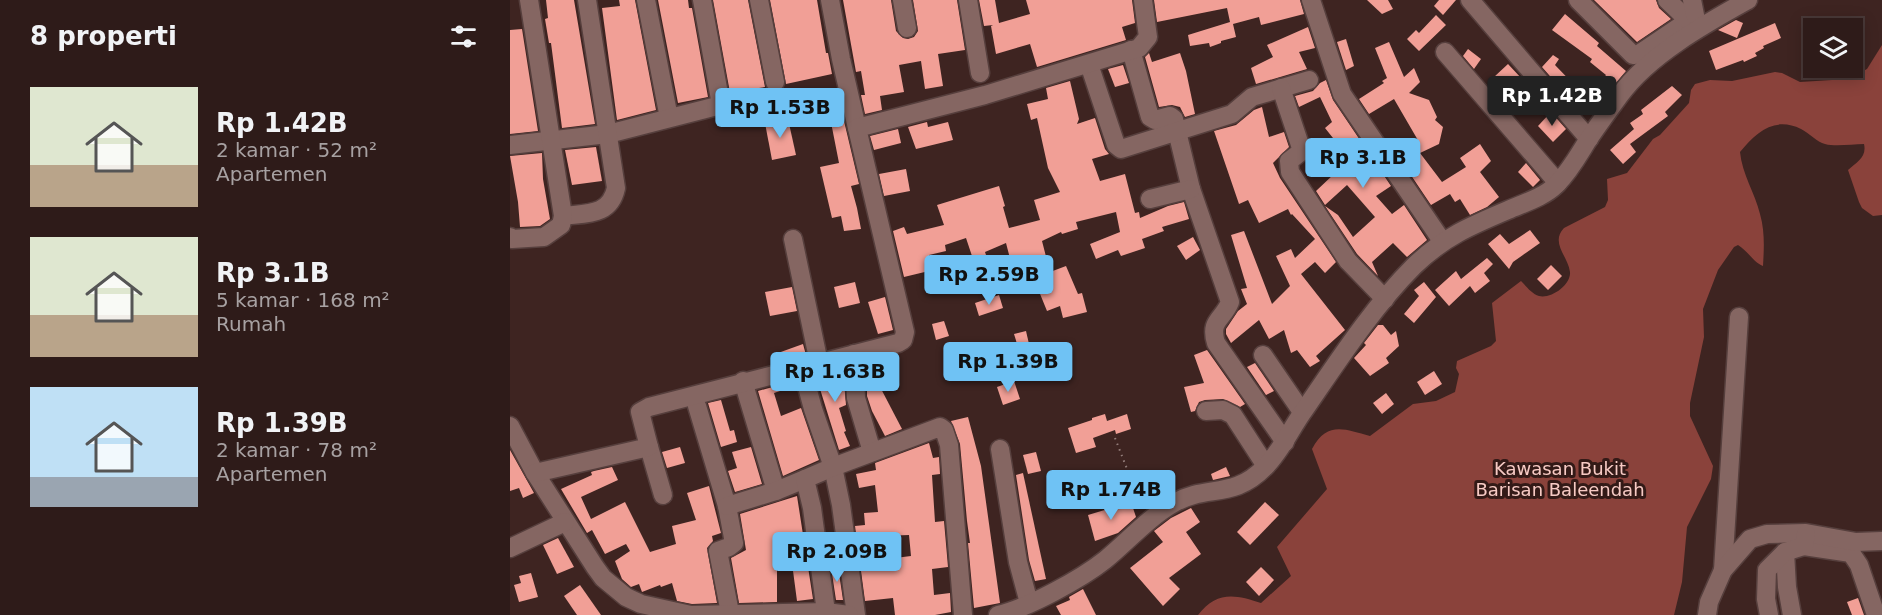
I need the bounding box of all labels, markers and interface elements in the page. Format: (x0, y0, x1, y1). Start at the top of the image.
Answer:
map controls (1803, 18, 1863, 78)
button: layers (1803, 18, 1863, 78)
icon: filters (447, 20, 480, 53)
text: 8 properti (30, 21, 177, 51)
pin: Rp 1.42B (1490, 76, 1614, 127)
text: Rp 1.42B (1501, 83, 1603, 107)
pin: Rp 1.53B (718, 88, 842, 139)
text: Rp 1.53B (729, 95, 831, 119)
text: Rp 1.42B (216, 108, 348, 138)
icon: home (78, 111, 150, 183)
text: 2 kamar · 52 m² (216, 138, 377, 162)
pin: Rp 3.1B (1308, 138, 1418, 189)
text: Rp 3.1B (1319, 145, 1407, 169)
text: Apartemen (216, 162, 327, 186)
pin: Rp 2.59B (927, 255, 1051, 306)
text: Rp 3.1B (216, 258, 330, 288)
icon: home (78, 261, 150, 333)
text: Rp 2.59B (938, 262, 1040, 286)
text: 5 kamar · 168 m² (216, 288, 390, 312)
text: Rumah (216, 312, 286, 336)
pin: Rp 1.39B (946, 342, 1070, 393)
text: Rp 1.39B (957, 349, 1059, 373)
pin: Rp 1.63B (773, 352, 897, 403)
text: Rp 1.63B (784, 359, 886, 383)
text: Rp 1.39B (216, 408, 348, 438)
icon: home (78, 411, 150, 483)
text: 2 kamar · 78 m² (216, 438, 377, 462)
park label: Kawasan Bukit Barisan Baleendah (1475, 458, 1645, 500)
text: Apartemen (216, 462, 327, 486)
pin: Rp 1.74B (1049, 470, 1173, 521)
text: Rp 1.74B (1060, 477, 1162, 501)
pin: Rp 2.09B (775, 532, 899, 583)
text: Rp 2.09B (786, 539, 888, 563)

